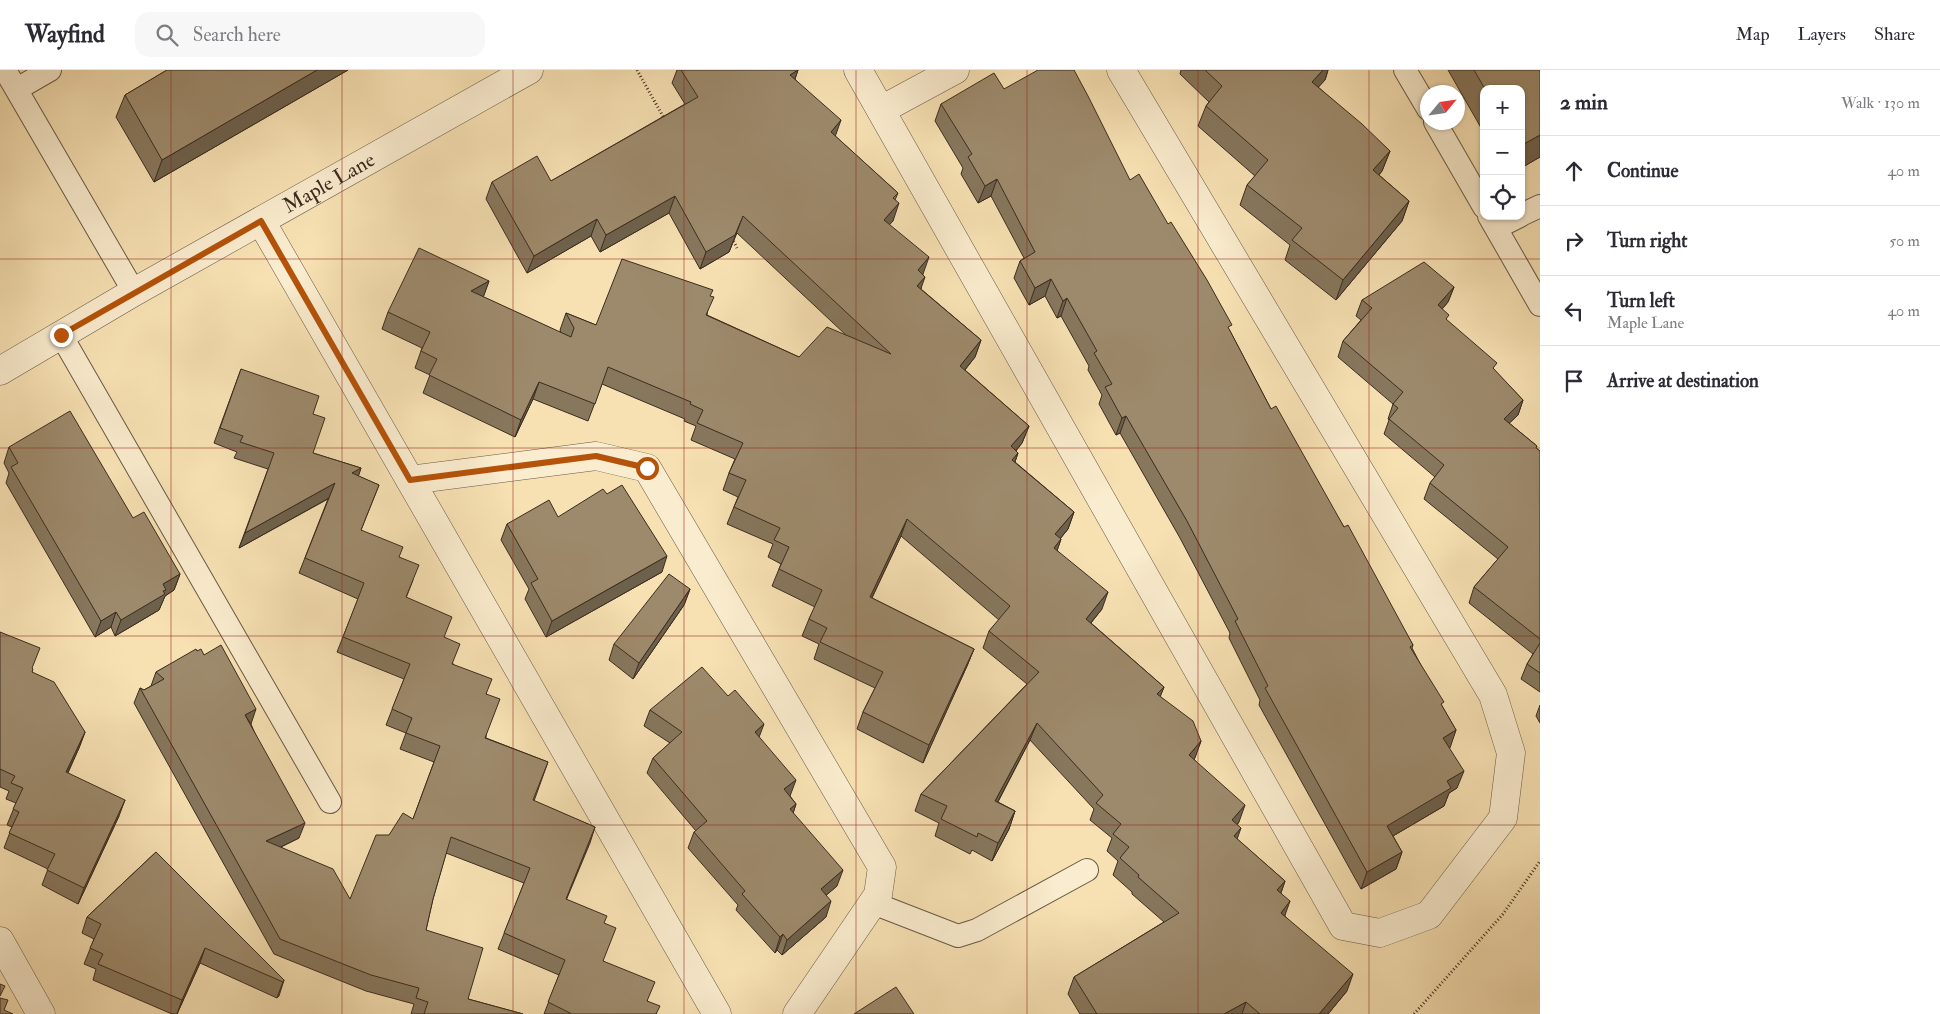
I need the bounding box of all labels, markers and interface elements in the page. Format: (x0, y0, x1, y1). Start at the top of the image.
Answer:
search box (135, 12, 485, 57)
text: Wayfind (25, 19, 105, 50)
icon: search (153, 21, 181, 49)
text: Search here (193, 23, 281, 47)
text: Map (1736, 23, 1770, 46)
text: Layers (1798, 23, 1846, 46)
text: Share (1874, 23, 1915, 46)
north arrow (1420, 85, 1465, 130)
map controls (1480, 85, 1525, 220)
button: + (1480, 85, 1525, 130)
text: 2 min (1560, 89, 1608, 116)
text: Walk · 130 m (1841, 93, 1920, 113)
button: − (1480, 130, 1525, 175)
street label: Maple Lane (278, 146, 380, 219)
icon: ahead (1560, 157, 1588, 185)
text: Continue (1607, 159, 1678, 183)
text: 40 m (1887, 161, 1920, 181)
button: locate (1480, 175, 1525, 220)
icon: right (1560, 227, 1588, 255)
text: Turn right (1607, 229, 1687, 253)
text: 50 m (1889, 231, 1920, 251)
text: Turn left (1607, 289, 1675, 313)
icon: left (1560, 297, 1588, 325)
text: 40 m (1887, 301, 1920, 321)
text: Maple Lane (1607, 313, 1684, 333)
route end (50, 324, 73, 347)
icon: arrive (1560, 367, 1588, 395)
text: Arrive at destination (1607, 369, 1759, 393)
route start (636, 457, 659, 480)

